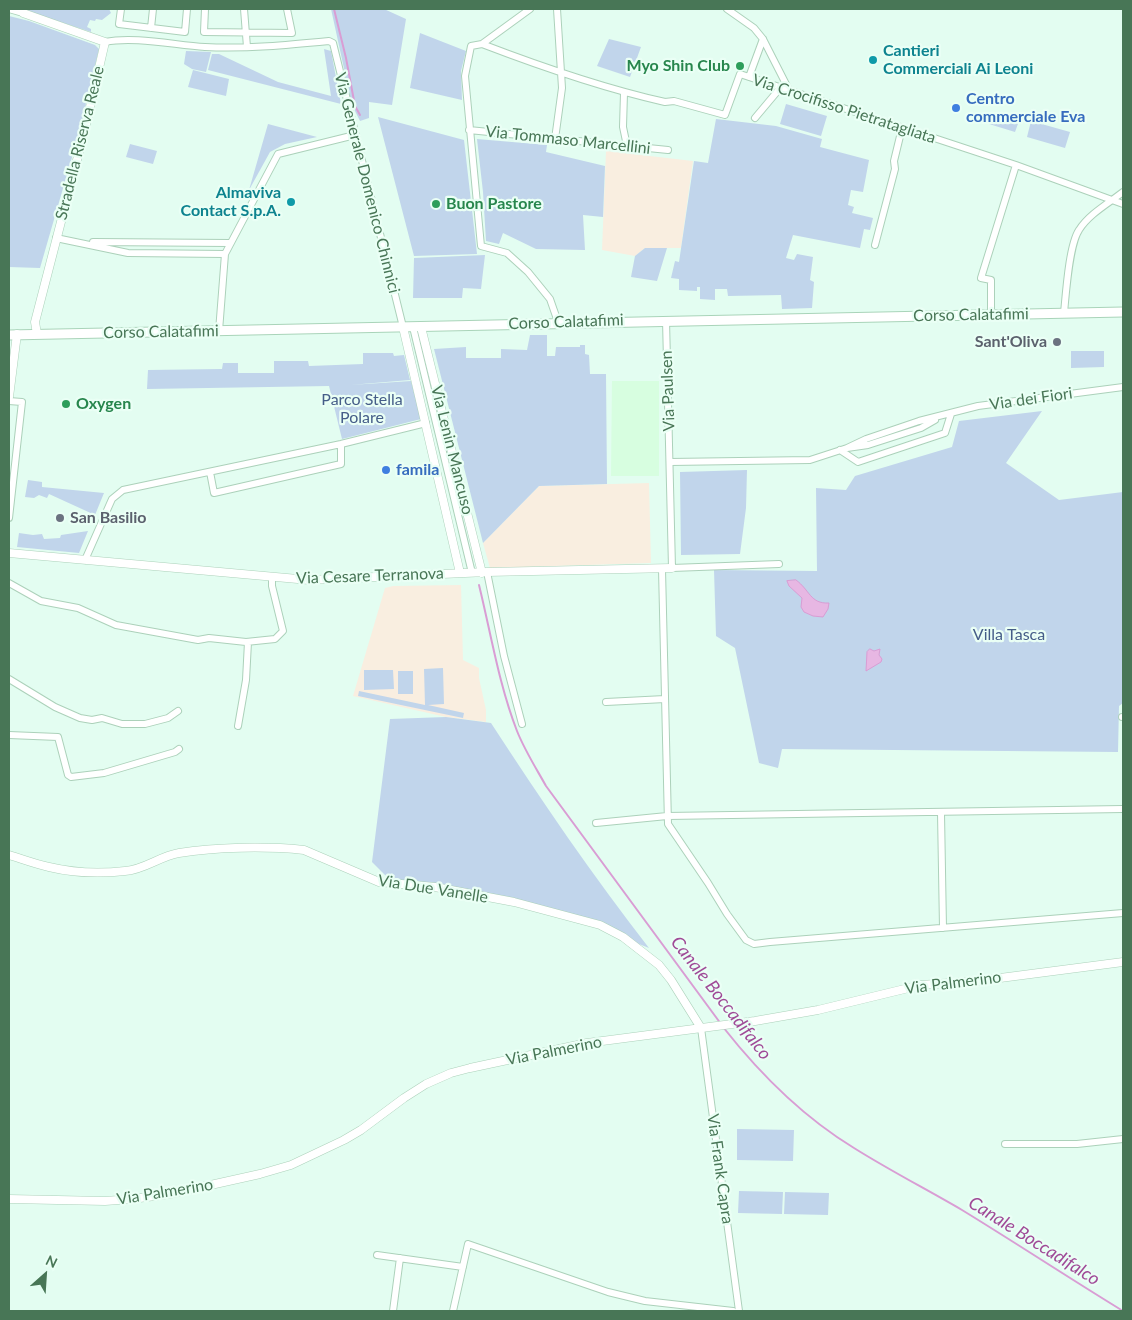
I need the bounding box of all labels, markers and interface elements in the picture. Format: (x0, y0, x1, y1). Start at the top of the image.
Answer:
place label: Cantieri Commerciali Ai Leoni (883, 41, 1033, 79)
marker: Cantieri Commerciali Ai Leoni (867, 54, 879, 66)
place label: Myo Shin Club (626, 56, 730, 76)
marker: Myo Shin Club (734, 60, 746, 72)
street label: Stradella Riserva Reale (52, 64, 108, 222)
street label: Via Crocifisso Pietratagliata (750, 70, 938, 148)
street label: Via Generale Domenico Chinnici (330, 71, 404, 295)
place label: Centro commerciale Eva (966, 89, 1085, 127)
marker: Centro commerciale Eva (950, 102, 962, 114)
street label: Via Tommaso Marcellini (485, 122, 651, 158)
place label: Almaviva Contact S.p.A. (180, 183, 281, 221)
place label: Buon Pastore (446, 194, 542, 214)
marker: Almaviva Contact S.p.A. (285, 196, 297, 208)
marker: Buon Pastore (430, 198, 442, 210)
street label: Corso Calatafimi (913, 304, 1029, 326)
street label: Corso Calatafimi (508, 310, 624, 334)
street label: Corso Calatafimi (103, 321, 219, 343)
place label: Sant'Oliva (975, 332, 1047, 352)
marker: Sant'Oliva (1051, 336, 1063, 348)
street label: Via Paulsen (657, 350, 679, 432)
street label: Via Lenin Mancuso (427, 383, 477, 517)
street label: Via dei Fiori (988, 384, 1074, 414)
park label: Parco Stella Polare (321, 390, 403, 428)
place label: Oxygen (76, 394, 131, 414)
marker: Oxygen (60, 398, 72, 410)
place label: famila (396, 460, 439, 480)
marker: famila (380, 464, 392, 476)
place label: San Basilio (70, 508, 147, 528)
marker: San Basilio (54, 512, 66, 524)
street label: Via Cesare Terranova (296, 564, 444, 588)
park label: Villa Tasca (973, 625, 1045, 645)
street label: Via Due Vanelle (377, 871, 489, 907)
water label: Canale Boccadifalco (666, 932, 776, 1064)
street label: Via Palmerino (904, 968, 1002, 998)
street label: Via Palmerino (505, 1032, 603, 1070)
street label: Via Frank Capra (703, 1113, 737, 1225)
street label: Via Palmerino (116, 1175, 214, 1209)
water label: Canale Boccadifalco (964, 1192, 1104, 1290)
north arrow (20, 1250, 70, 1300)
text: N (43, 1251, 60, 1271)

